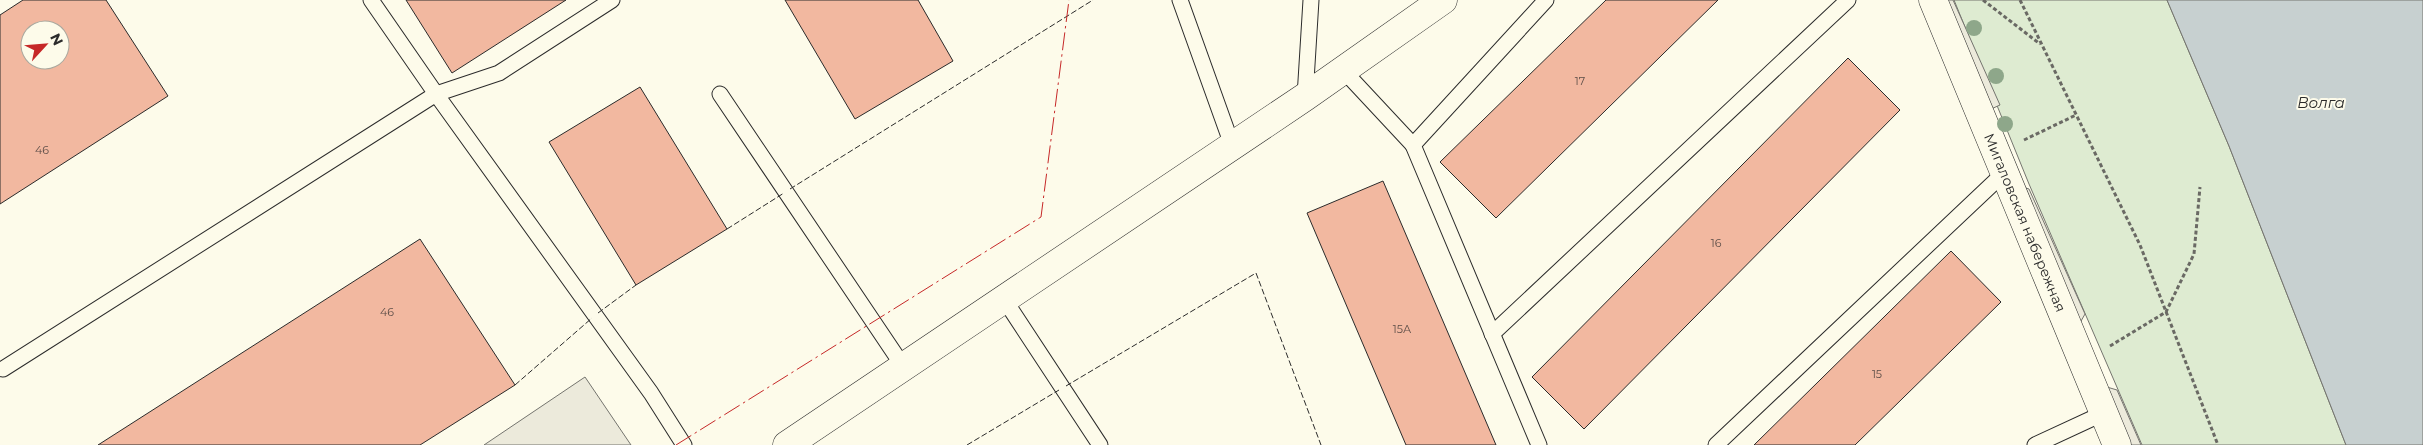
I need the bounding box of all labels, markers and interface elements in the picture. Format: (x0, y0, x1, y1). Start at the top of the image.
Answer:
north arrow (20, 20, 70, 70)
text: N (46, 30, 67, 48)
house number: 17 (1575, 74, 1585, 88)
water label: Волга (2297, 93, 2345, 112)
street label: Мигаловская набережная (1980, 131, 2070, 315)
house number: 46 (35, 143, 49, 157)
house number: 16 (1711, 236, 1722, 250)
house number: 46 (380, 305, 394, 319)
house number: 15А (1393, 322, 1412, 336)
house number: 15 (1872, 367, 1882, 381)

